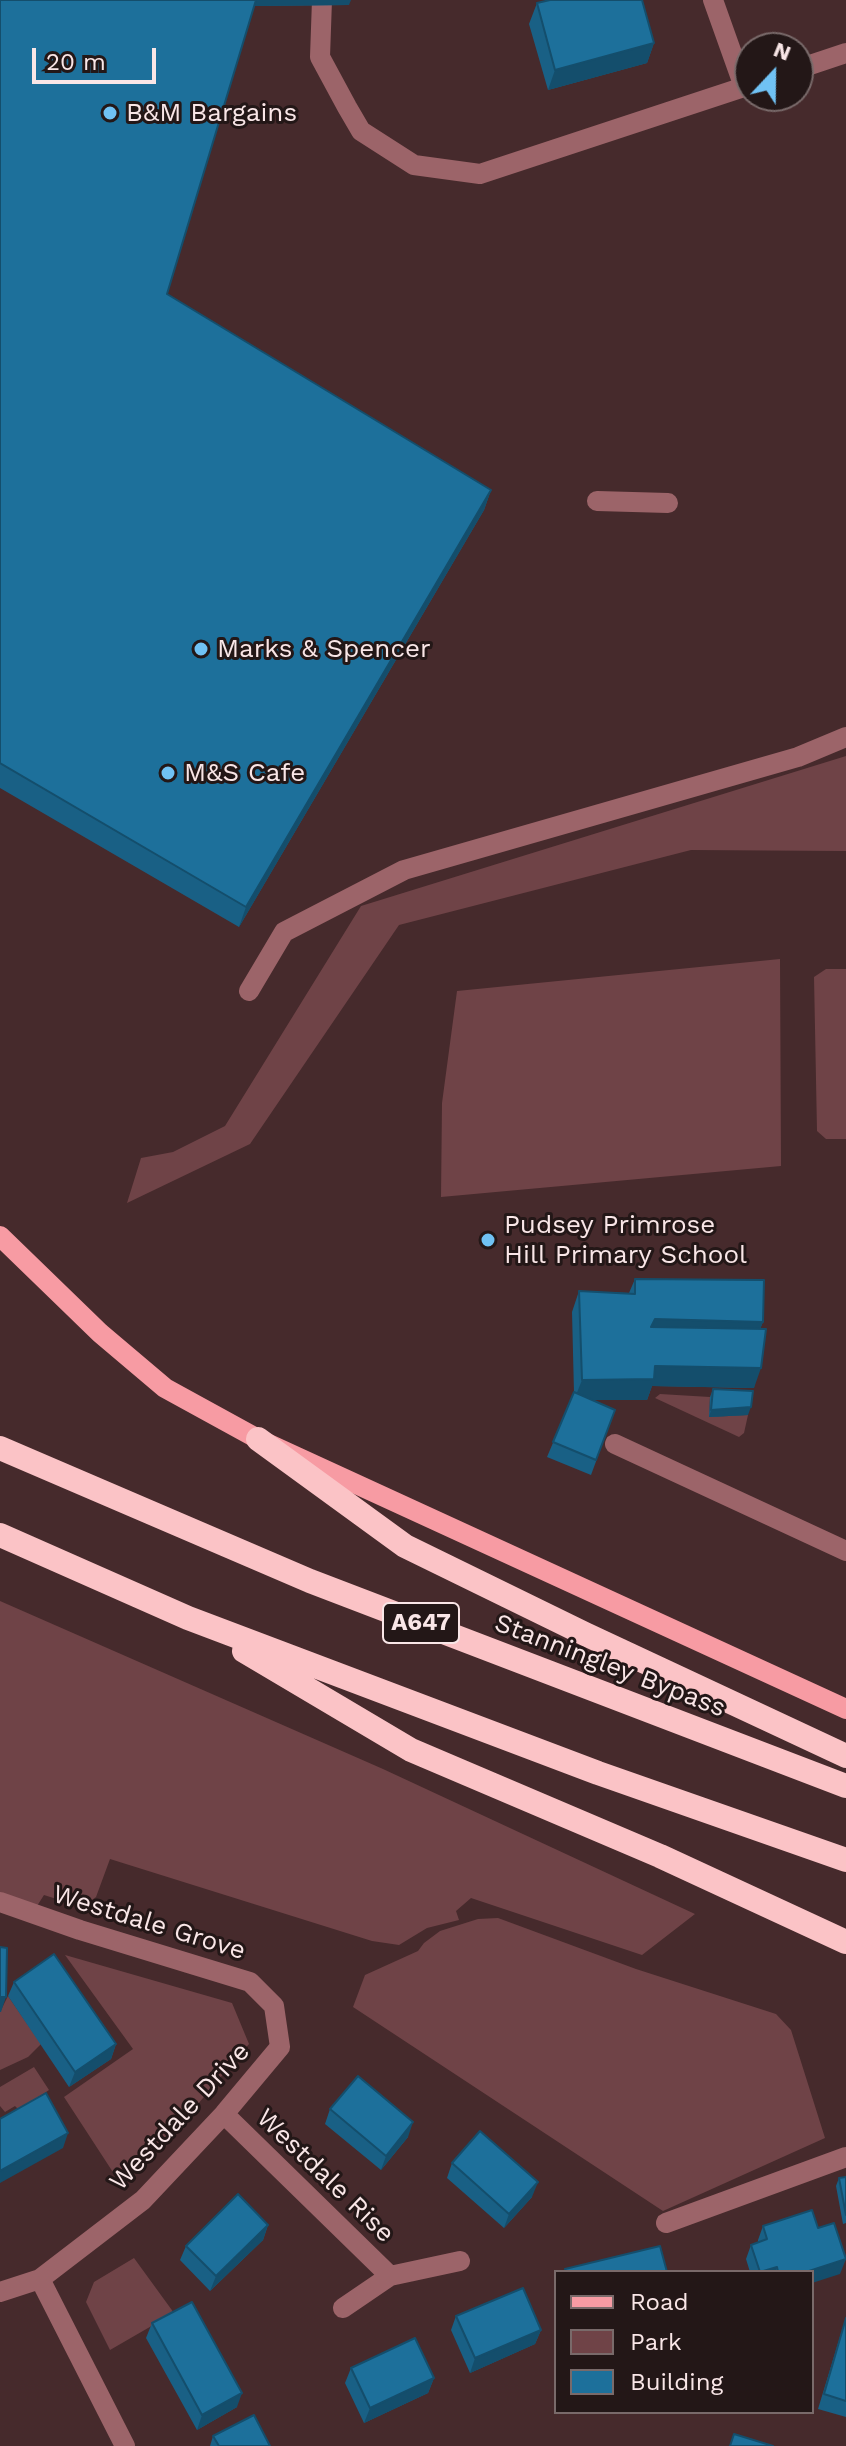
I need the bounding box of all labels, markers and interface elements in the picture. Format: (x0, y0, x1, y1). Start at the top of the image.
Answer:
scale bar (36, 32, 160, 82)
north arrow (734, 32, 814, 112)
text: N (770, 36, 795, 66)
text: 20 m (46, 48, 106, 76)
place label: B&M Bargains (126, 97, 297, 129)
marker: B&M Bargains (101, 104, 119, 122)
place label: Marks & Spencer (217, 633, 431, 665)
marker: Marks & Spencer (192, 640, 210, 658)
place label: M&S Cafe (184, 757, 305, 789)
marker: M&S Cafe (159, 764, 177, 782)
place label: Pudsey Primrose Hill Primary School (504, 1209, 747, 1270)
marker: Pudsey Primrose Hill Primary School (479, 1231, 497, 1249)
road number: A647 (383, 1603, 459, 1643)
street label: Stanningley Bypass (490, 1608, 730, 1724)
street label: Westdale Grove (49, 1879, 249, 1967)
street label: Westdale Drive (103, 2036, 257, 2198)
street label: Westdale Rise (250, 2102, 400, 2250)
legend (554, 2270, 814, 2414)
text: Road (630, 2288, 689, 2316)
text: Park (630, 2328, 682, 2356)
text: Building (630, 2368, 723, 2396)

